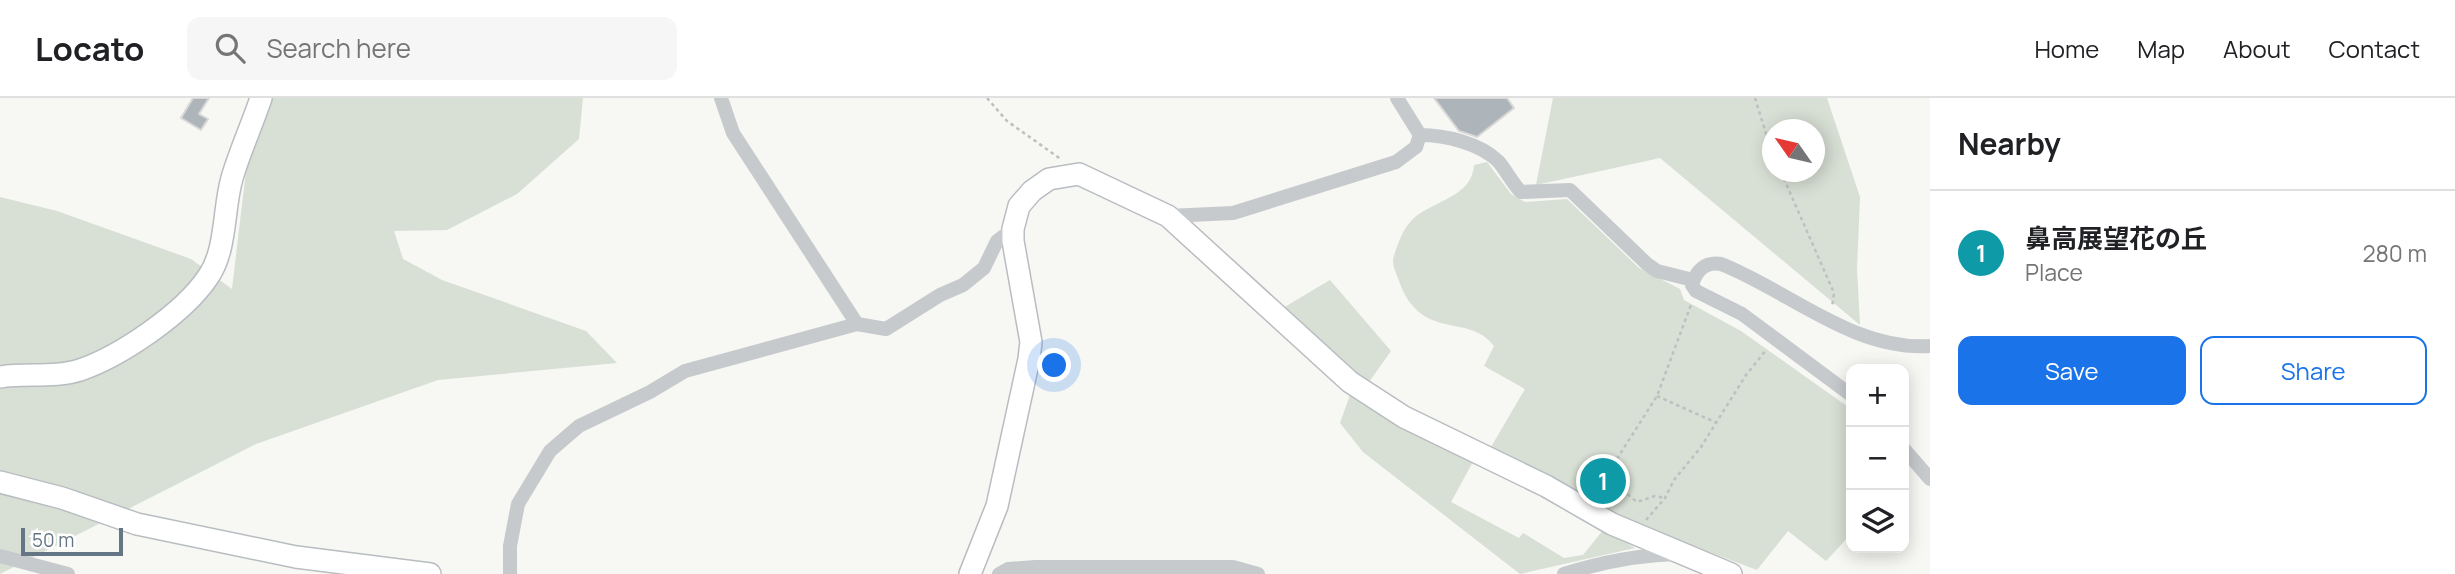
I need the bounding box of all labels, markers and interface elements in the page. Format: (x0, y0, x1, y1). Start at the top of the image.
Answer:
search box (187, 17, 677, 80)
text: Locato (35, 26, 145, 71)
icon: search (211, 29, 249, 67)
text: Search here (267, 30, 411, 66)
text: Home (2034, 32, 2099, 65)
text: Map (2137, 32, 2185, 65)
text: About (2223, 32, 2291, 65)
text: Contact (2329, 32, 2420, 65)
north arrow (1762, 119, 1825, 182)
text: Nearby (1958, 123, 2061, 164)
text: 鼻高展望花の丘 (2025, 220, 2207, 256)
text: 1 (1976, 237, 1986, 269)
text: 280 m (2362, 237, 2427, 269)
text: Place (2025, 256, 2083, 288)
button: Save (1958, 336, 2186, 405)
button: Share (2200, 336, 2427, 405)
your location (1037, 348, 1071, 382)
map controls (1846, 364, 1909, 553)
button: + (1846, 364, 1909, 427)
button: − (1846, 427, 1909, 490)
pin: 1 (1580, 455, 1626, 507)
button: layers (1846, 490, 1909, 553)
scale bar (21, 525, 122, 557)
text: 50 m (32, 527, 74, 553)

